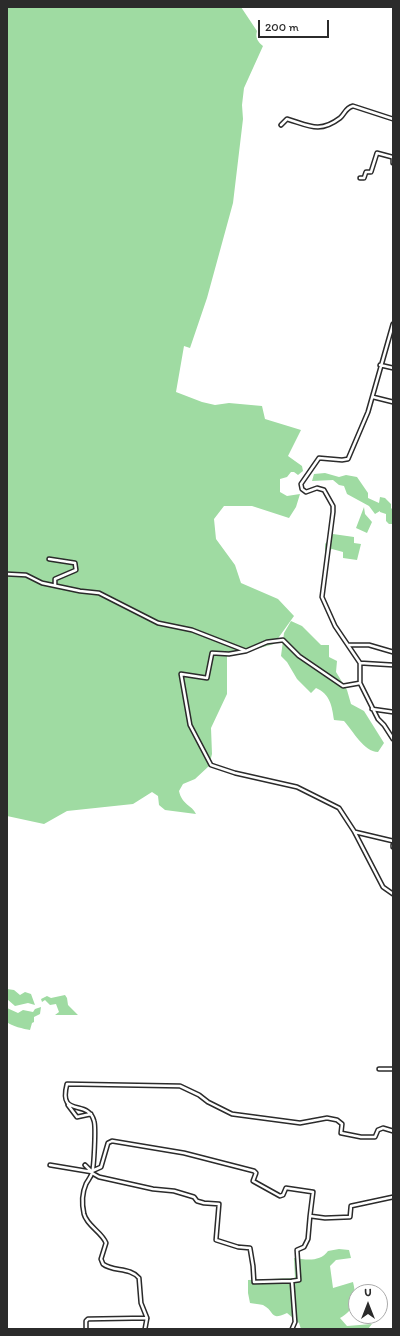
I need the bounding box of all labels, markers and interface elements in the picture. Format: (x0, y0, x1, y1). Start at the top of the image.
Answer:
scale bar (260, 12, 331, 38)
text: 200 m (265, 20, 299, 34)
north arrow (348, 1284, 388, 1324)
text: U (364, 1286, 372, 1299)

